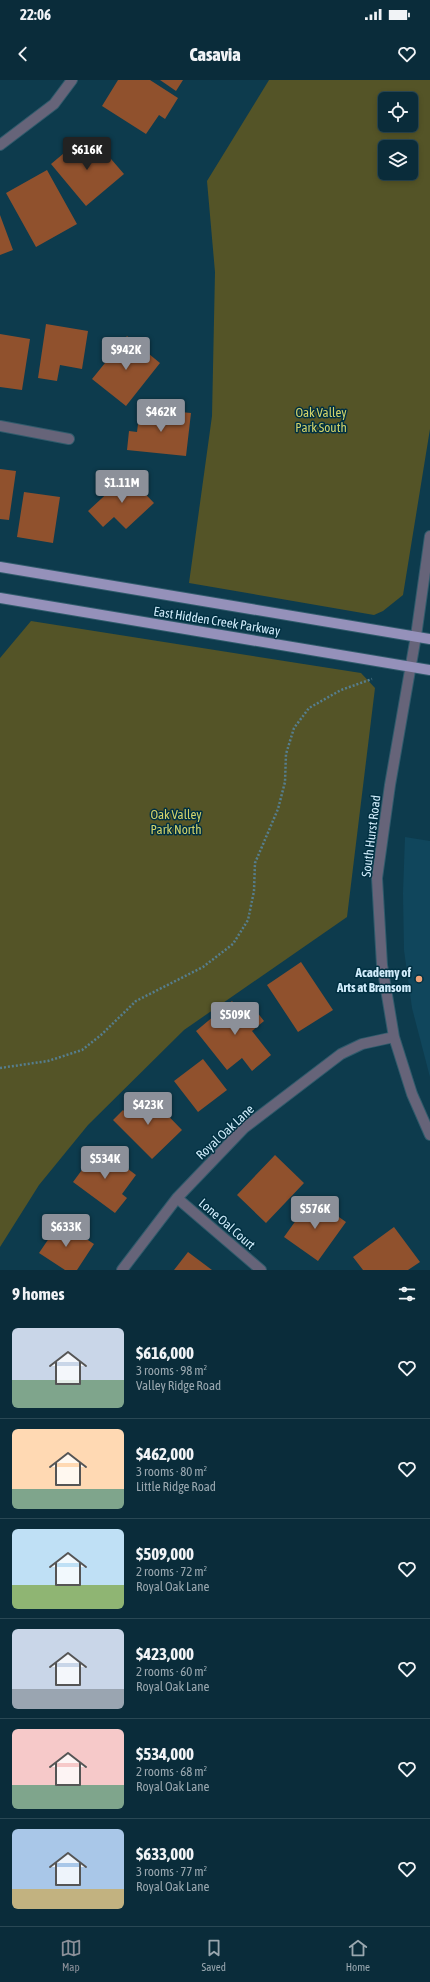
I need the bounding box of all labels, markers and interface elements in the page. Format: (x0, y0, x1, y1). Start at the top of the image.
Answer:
text: 22:06 (20, 6, 51, 23)
icon: back (12, 43, 34, 65)
icon: heart (396, 43, 418, 65)
text: Casavia (189, 44, 241, 65)
map controls (378, 92, 418, 180)
button: locate (378, 92, 418, 132)
pin: $616K (59, 137, 115, 171)
button: layers (378, 140, 418, 180)
text: $616K (72, 142, 102, 157)
pin: $942K (98, 337, 154, 371)
text: $942K (111, 342, 141, 357)
pin: $462K (133, 399, 189, 433)
text: $462K (146, 404, 176, 419)
park label: Oak Valley Park South (295, 405, 347, 435)
pin: $1.11M (89, 470, 155, 504)
text: $1.11M (105, 475, 139, 490)
street label: East Hidden Creek Parkway (152, 604, 282, 639)
street label: South Hurst Road (359, 794, 383, 878)
park label: Oak Valley Park North (150, 807, 202, 837)
place label: Academy of Arts at Bransom (336, 965, 411, 995)
marker: Academy of Arts at Bransom (414, 974, 424, 984)
pin: $509K (207, 1002, 263, 1036)
text: $509K (220, 1007, 250, 1022)
pin: $423K (120, 1092, 176, 1126)
text: $423K (133, 1097, 163, 1112)
street label: Royal Oak Lane (193, 1101, 257, 1163)
pin: $534K (77, 1146, 133, 1180)
text: $534K (90, 1151, 120, 1166)
street label: Lone Oal Court (196, 1195, 258, 1253)
pin: $576K (287, 1196, 343, 1230)
text: $576K (300, 1201, 330, 1216)
pin: $633K (38, 1214, 94, 1248)
text: $633K (51, 1219, 81, 1234)
icon: filters (396, 1283, 418, 1305)
text: 9 homes (12, 1284, 65, 1304)
text: $616,000 (136, 1343, 194, 1363)
icon: home (44, 1344, 92, 1392)
icon: heart (396, 1357, 418, 1379)
text: 3 rooms · 98 m² (136, 1363, 207, 1378)
text: Valley Ridge Road (136, 1378, 221, 1393)
text: $462,000 (136, 1444, 194, 1464)
icon: home (44, 1445, 92, 1493)
icon: heart (396, 1458, 418, 1480)
text: 3 rooms · 80 m² (136, 1464, 207, 1479)
text: Little Ridge Road (136, 1479, 216, 1494)
text: $509,000 (136, 1544, 194, 1564)
icon: home (44, 1545, 92, 1593)
icon: heart (396, 1558, 418, 1580)
text: 2 rooms · 72 m² (136, 1564, 207, 1579)
text: Royal Oak Lane (136, 1579, 209, 1594)
text: $423,000 (136, 1644, 194, 1664)
icon: home (44, 1645, 92, 1693)
icon: heart (396, 1658, 418, 1680)
text: 2 rooms · 60 m² (136, 1664, 207, 1679)
text: Royal Oak Lane (136, 1679, 209, 1694)
text: $534,000 (136, 1744, 194, 1764)
icon: home (44, 1745, 92, 1793)
icon: heart (396, 1758, 418, 1780)
text: 2 rooms · 68 m² (136, 1764, 207, 1779)
text: Royal Oak Lane (136, 1779, 209, 1794)
text: $633,000 (136, 1844, 194, 1864)
icon: home (44, 1845, 92, 1893)
icon: heart (396, 1858, 418, 1880)
text: 3 rooms · 77 m² (136, 1864, 207, 1879)
text: Royal Oak Lane (136, 1879, 209, 1894)
tab: Map (60, 1937, 82, 1973)
tab: Saved (202, 1937, 226, 1973)
tab: Home (346, 1937, 370, 1973)

